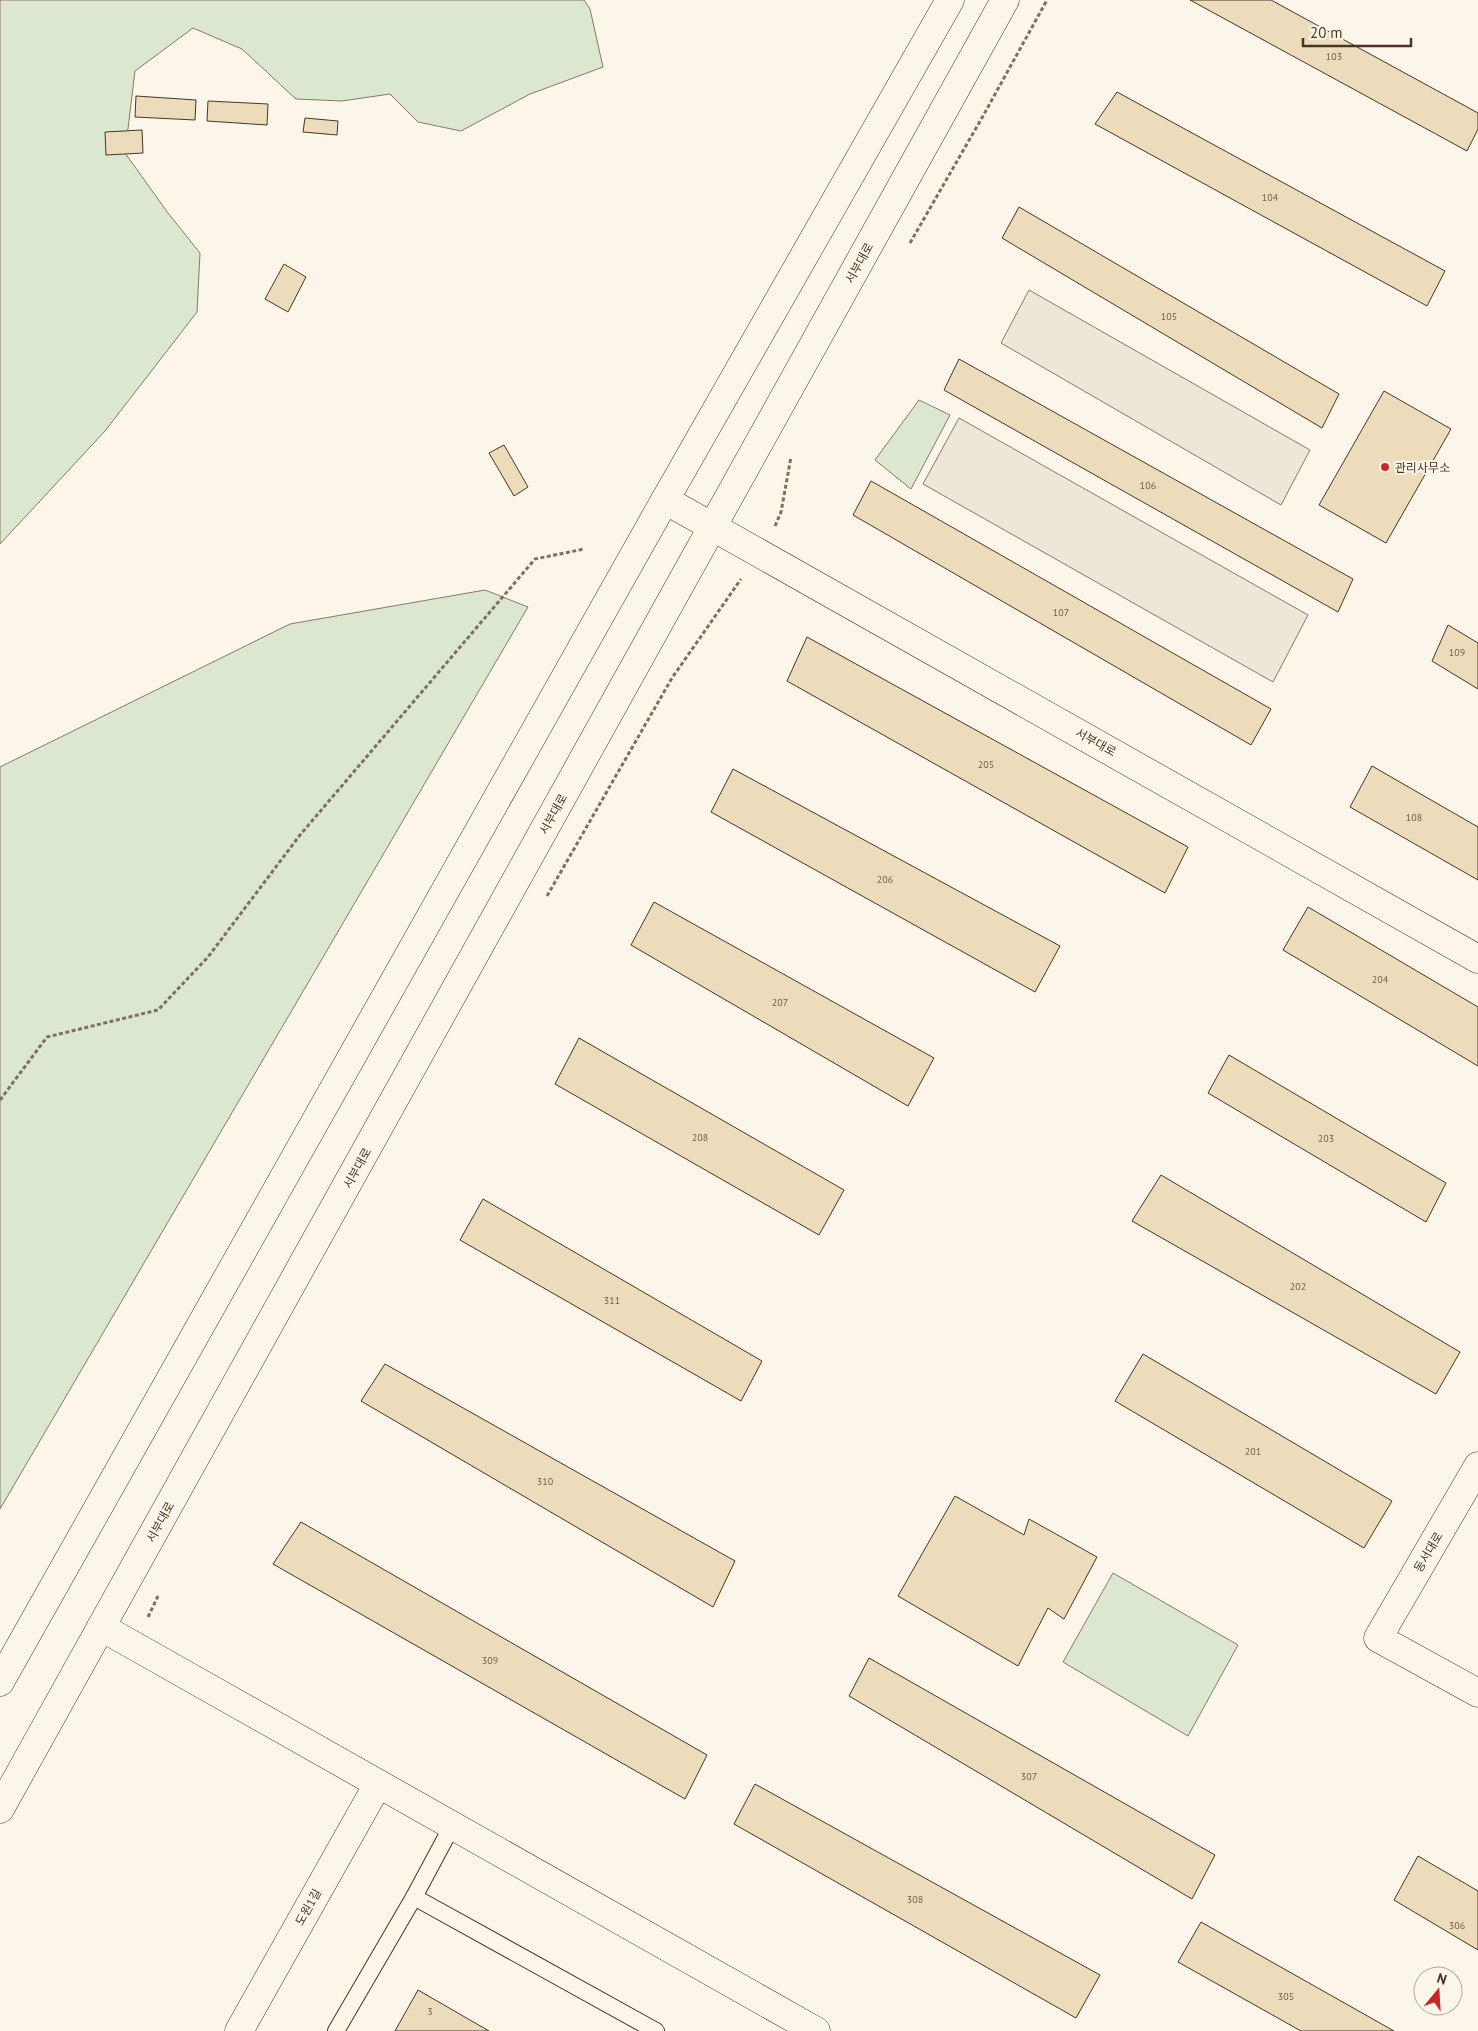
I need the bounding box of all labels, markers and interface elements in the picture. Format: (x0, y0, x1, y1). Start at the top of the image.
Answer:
scale bar (1303, 15, 1410, 47)
text: 20 m (1310, 23, 1343, 42)
house number: 103 (1326, 50, 1342, 63)
house number: 104 (1262, 191, 1279, 204)
street label: 서부대로 (842, 240, 876, 286)
house number: 105 (1161, 310, 1177, 323)
place label: 관리사무소 (1395, 460, 1450, 475)
marker: 관리사무소 (1379, 461, 1391, 473)
house number: 106 (1140, 479, 1156, 492)
house number: 107 (1053, 606, 1069, 619)
house number: 109 (1449, 646, 1465, 659)
street label: 서부대로 (1073, 725, 1119, 759)
house number: 205 (978, 758, 994, 771)
street label: 서부대로 (536, 791, 570, 837)
house number: 108 (1406, 811, 1422, 824)
house number: 206 (877, 873, 893, 886)
house number: 204 (1372, 973, 1389, 986)
house number: 207 (772, 996, 788, 1009)
house number: 208 (692, 1131, 708, 1144)
house number: 203 (1318, 1132, 1334, 1145)
street label: 서부대로 (340, 1145, 374, 1191)
house number: 202 (1290, 1280, 1306, 1293)
house number: 311 (604, 1294, 620, 1307)
house number: 201 (1245, 1445, 1261, 1458)
house number: 310 (537, 1475, 554, 1488)
street label: 서부대로 (143, 1499, 177, 1545)
street label: 동서대로 (1410, 1529, 1446, 1575)
house number: 309 (482, 1654, 498, 1667)
house number: 307 (1021, 1770, 1037, 1783)
street label: 도원1길 (292, 1886, 324, 1928)
house number: 308 (907, 1893, 923, 1906)
house number: 306 (1449, 1919, 1465, 1932)
north arrow (1413, 1966, 1463, 2016)
text: N (1435, 1969, 1449, 1989)
house number: 305 (1278, 1990, 1294, 2003)
house number: 3 (427, 2005, 433, 2018)

